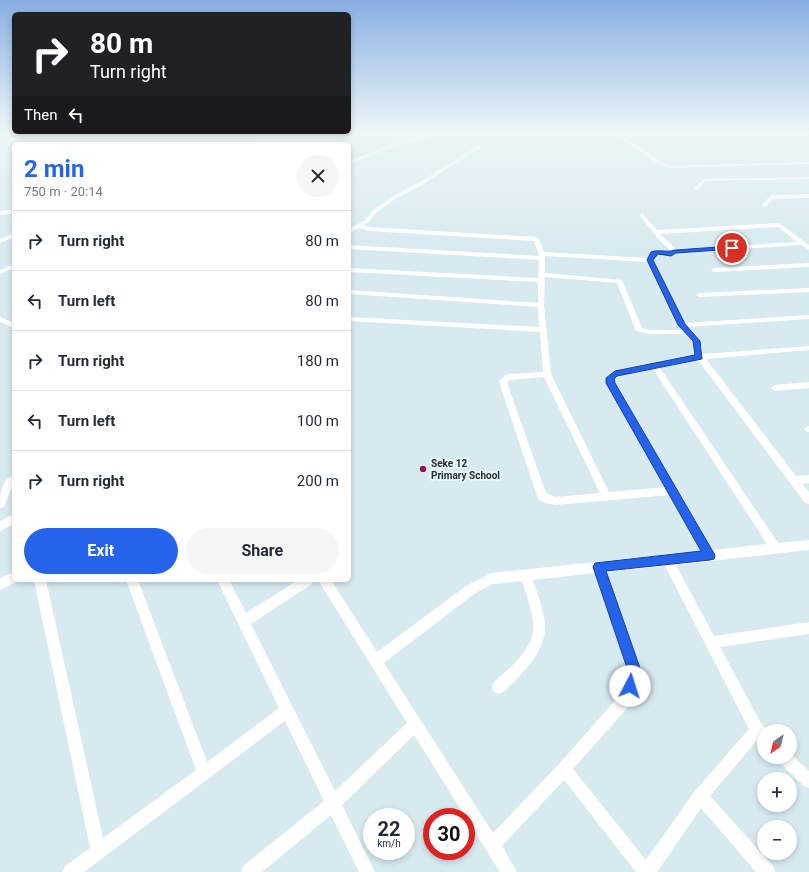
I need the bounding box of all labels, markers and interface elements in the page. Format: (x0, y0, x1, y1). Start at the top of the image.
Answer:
text: 80 m (90, 27, 153, 60)
icon: right (24, 28, 76, 80)
text: Turn right (90, 61, 167, 82)
icon: left (65, 104, 87, 126)
text: Then (24, 106, 57, 124)
text: 2 min (24, 155, 84, 183)
button: close (297, 155, 339, 197)
text: 750 m · 20:14 (24, 184, 103, 199)
icon: right (24, 230, 46, 252)
pin (715, 231, 749, 265)
text: Turn right (58, 232, 124, 250)
text: 80 m (305, 232, 339, 250)
icon: arrive (721, 237, 743, 259)
icon: left (24, 290, 46, 312)
text: Turn left (58, 292, 115, 310)
text: 80 m (305, 292, 339, 310)
icon: right (24, 350, 46, 372)
text: Turn right (58, 352, 124, 370)
text: 180 m (297, 352, 339, 370)
icon: left (24, 410, 46, 432)
text: Turn left (58, 412, 115, 430)
text: 100 m (297, 412, 339, 430)
place label: Seke 12 Primary School (431, 458, 500, 481)
marker: Seke 12 Primary School (418, 464, 428, 474)
icon: right (24, 470, 46, 492)
text: Turn right (58, 472, 124, 490)
text: 200 m (297, 472, 339, 490)
button: Exit (24, 528, 178, 574)
button: Share (186, 528, 339, 574)
position arrow (609, 665, 651, 707)
north arrow (757, 724, 797, 764)
map controls (757, 724, 797, 860)
button: + (757, 772, 797, 812)
speed limit sign: 30 (423, 808, 475, 860)
text: 22 (378, 817, 400, 841)
button: − (757, 820, 797, 860)
text: km/h (377, 838, 401, 849)

